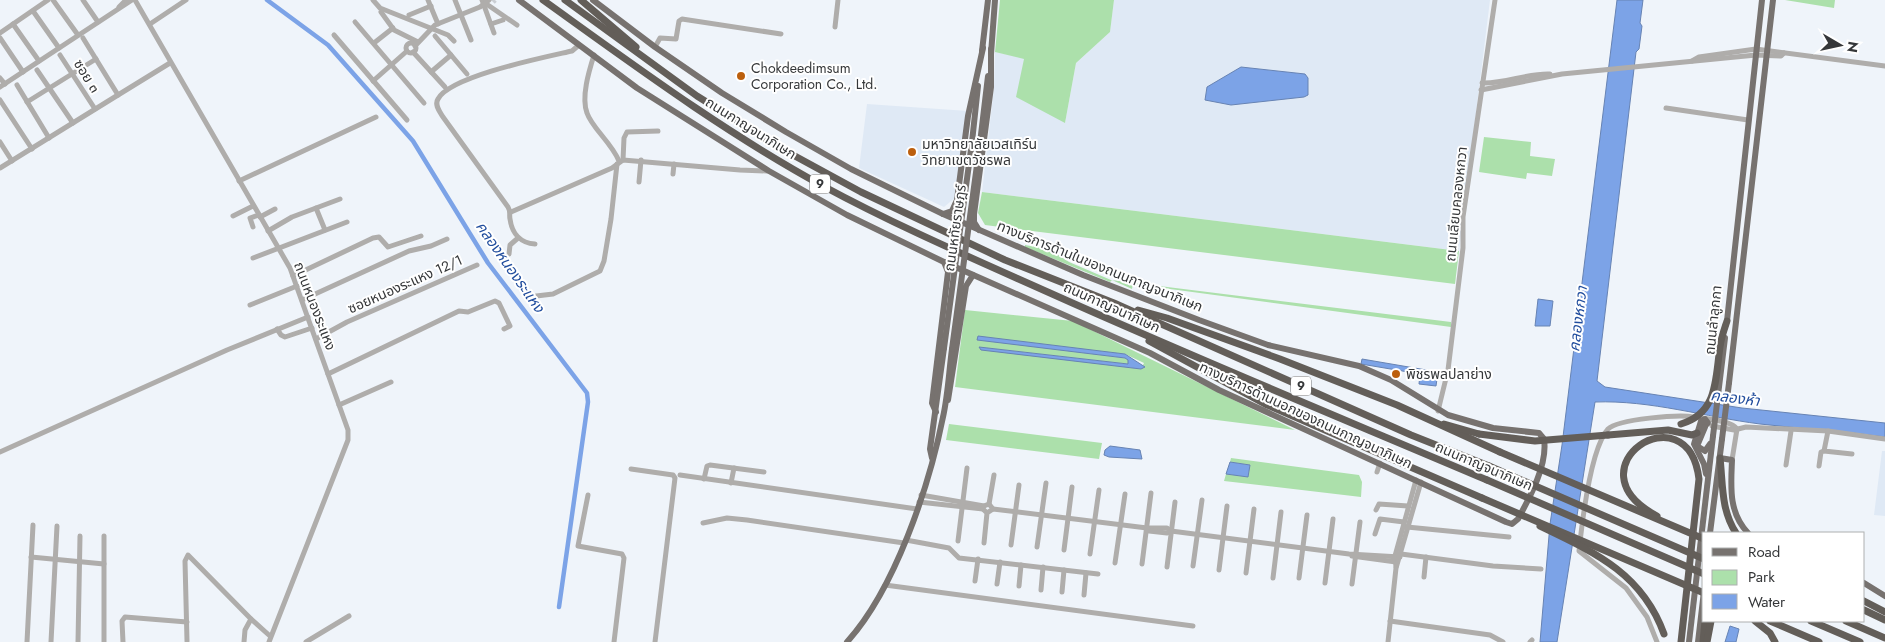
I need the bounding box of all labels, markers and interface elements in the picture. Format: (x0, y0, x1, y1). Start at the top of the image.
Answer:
north arrow (1815, 20, 1865, 70)
text: N (1842, 40, 1864, 54)
street label: ซอย ๓ (69, 55, 105, 97)
place label: Chokdeedimsum Corporation Co., Ltd. (751, 58, 877, 94)
marker: Chokdeedimsum Corporation Co., Ltd. (735, 70, 747, 82)
street label: ถนนกาญจนาภิเษก (702, 92, 800, 164)
place label: มหาวิทยาลัยเวสเทิร์น วิทยาเขตวัชรพล (921, 134, 1037, 170)
street label: ถนนเลียบคลองหกวา (1440, 145, 1472, 263)
marker: มหาวิทยาลัยเวสเทิร์น วิทยาเขตวัชรพล (906, 146, 918, 158)
road number: 9 (810, 174, 830, 193)
street label: ถนนหทัยราษฎร์ (939, 183, 971, 273)
water label: คลองหนองระแหง (470, 217, 550, 318)
street label: ทางบริการด้านในของถนนกาญจนาภิเษก (995, 217, 1205, 315)
street label: ซอยหนองระแหง 12/1 (344, 250, 466, 318)
street label: ถนนหนองระแหง (289, 259, 341, 353)
street label: ถนนกาญจนาภิเษก (1061, 278, 1163, 336)
water label: คลองหกวา (1563, 284, 1593, 353)
street label: ถนนลำลูกกา (1699, 284, 1727, 356)
street label: ทางบริการด้านนอกของถนนกาญจนาภิเษก (1196, 357, 1416, 473)
place label: พิชรพลปลาย่าง (1406, 364, 1492, 384)
marker: พิชรพลปลาย่าง (1390, 368, 1402, 380)
road number: 9 (1291, 376, 1311, 396)
water label: คลองห้า (1709, 384, 1762, 412)
street label: ถนนกาญจนาภิเษก (1432, 436, 1536, 496)
legend (1702, 532, 1865, 622)
text: Road (1748, 541, 1780, 563)
text: Park (1748, 566, 1775, 588)
text: Water (1748, 591, 1786, 613)

